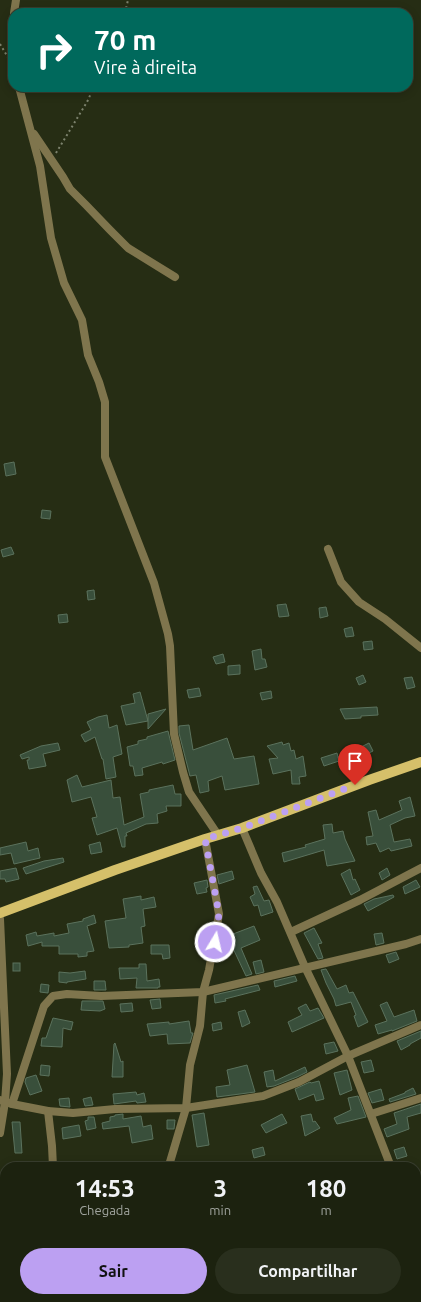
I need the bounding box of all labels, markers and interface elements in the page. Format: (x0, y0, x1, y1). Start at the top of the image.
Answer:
icon: right (28, 24, 80, 76)
text: 70 m (94, 24, 156, 55)
text: Vire à direita (94, 57, 197, 77)
pin (338, 744, 372, 785)
icon: arrive (344, 750, 366, 772)
position arrow (194, 921, 236, 963)
text: 14:53 (75, 1175, 135, 1202)
text: 3 (213, 1175, 227, 1202)
text: 180 (306, 1175, 346, 1202)
text: Chegada (79, 1203, 130, 1217)
text: min (209, 1203, 231, 1217)
text: m (320, 1203, 332, 1217)
button: Sair (20, 1248, 207, 1294)
button: Compartilhar (215, 1248, 401, 1294)

